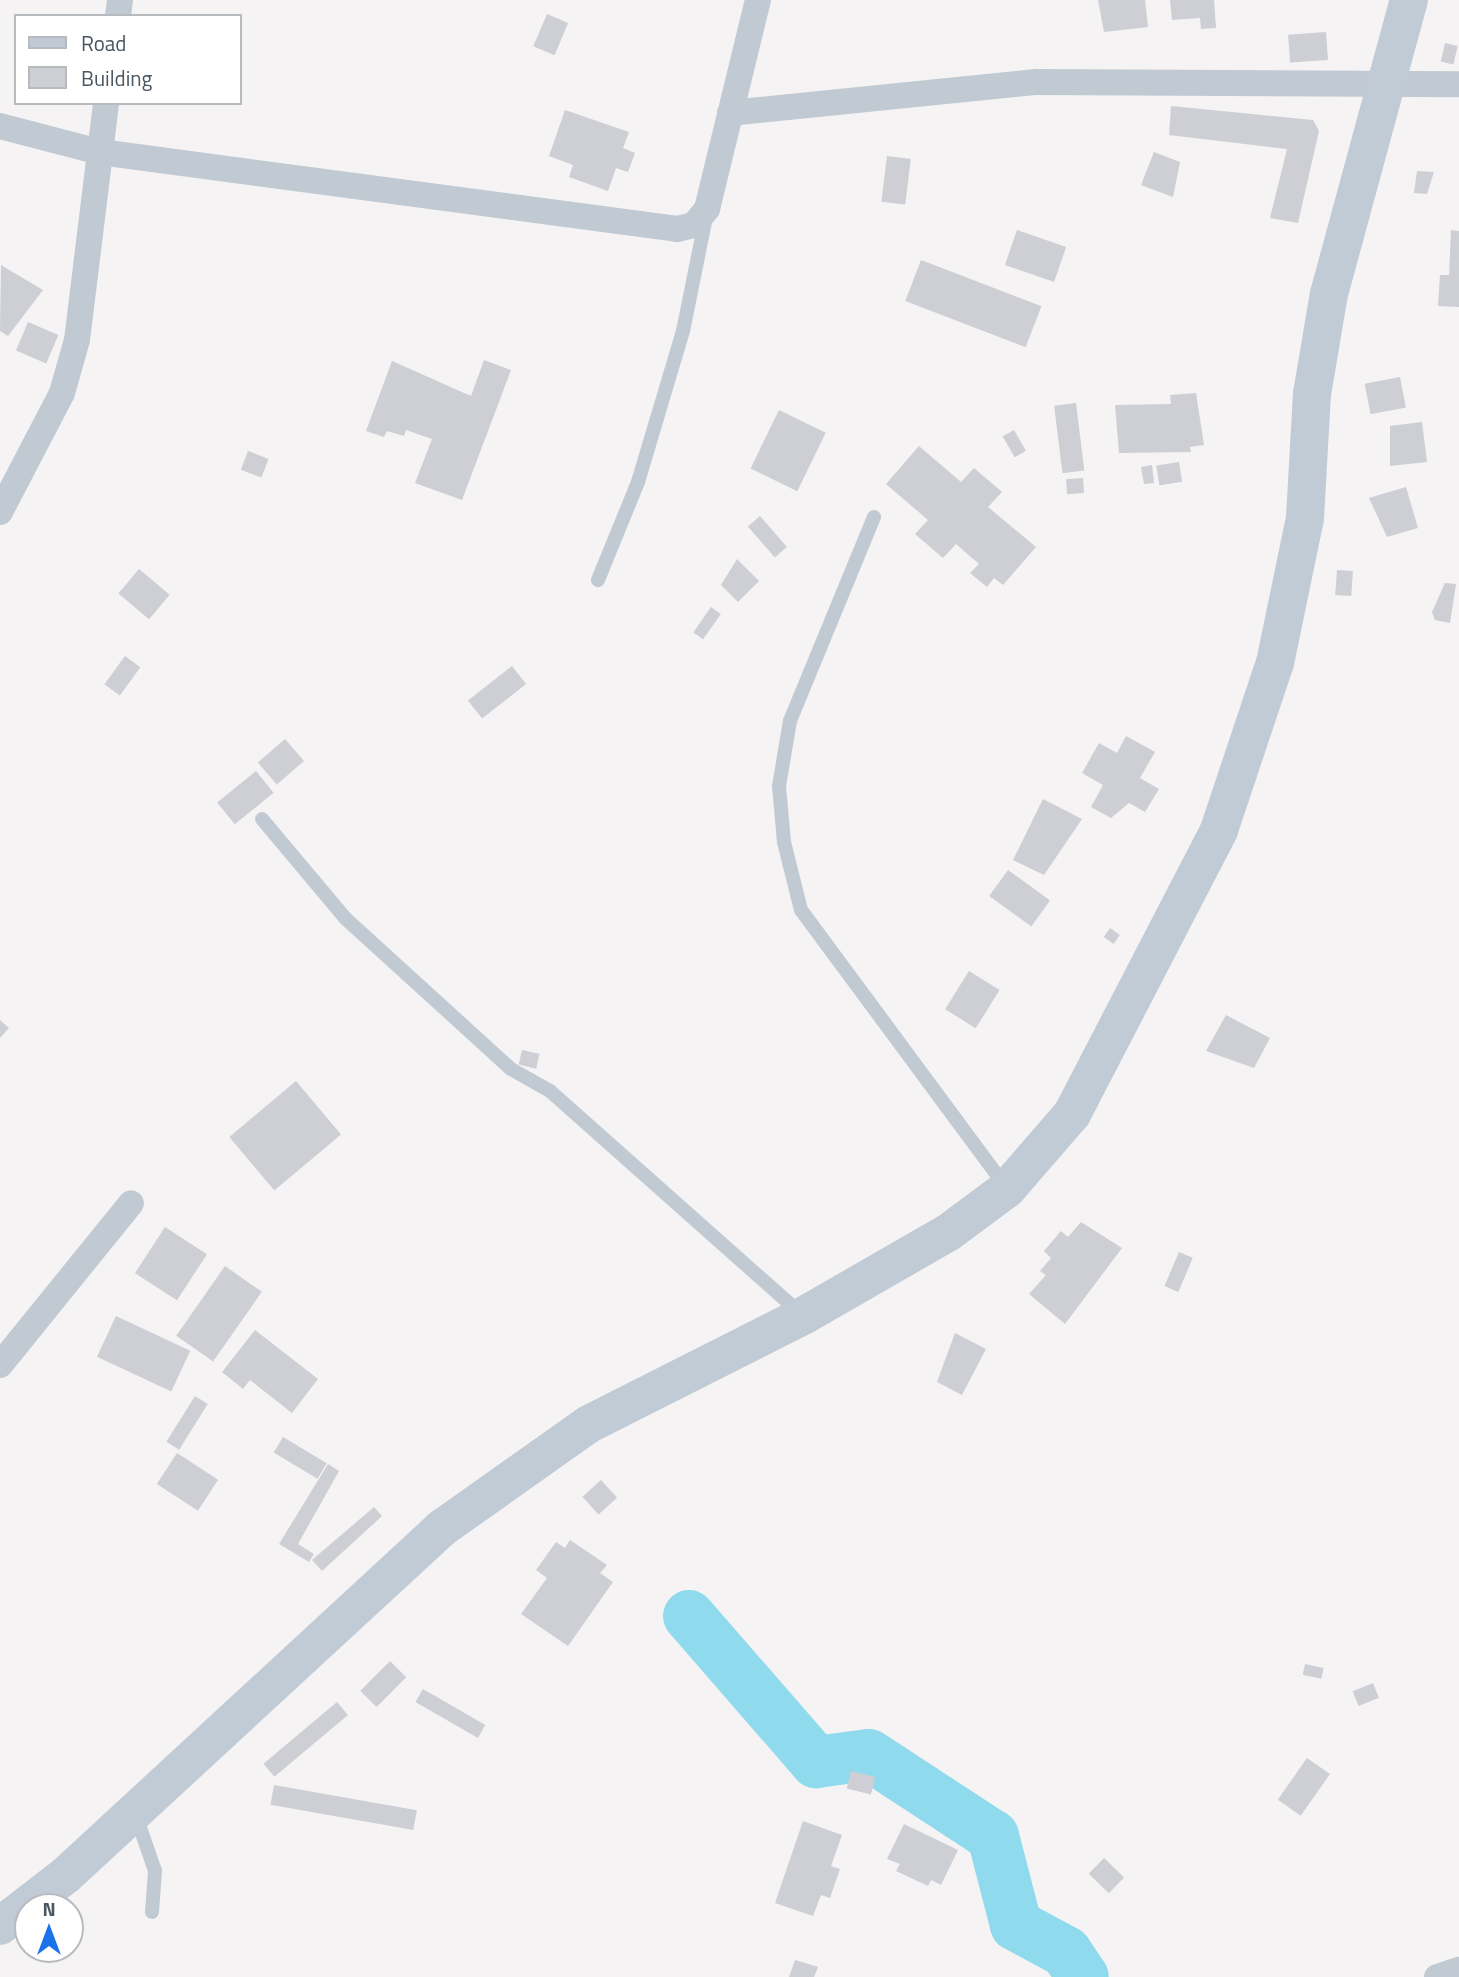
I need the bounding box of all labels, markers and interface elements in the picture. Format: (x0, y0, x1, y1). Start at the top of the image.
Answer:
legend (14, 14, 242, 105)
text: Road (81, 27, 126, 59)
text: Building (81, 62, 152, 94)
north arrow (14, 1893, 84, 1963)
text: N (42, 1894, 56, 1923)

